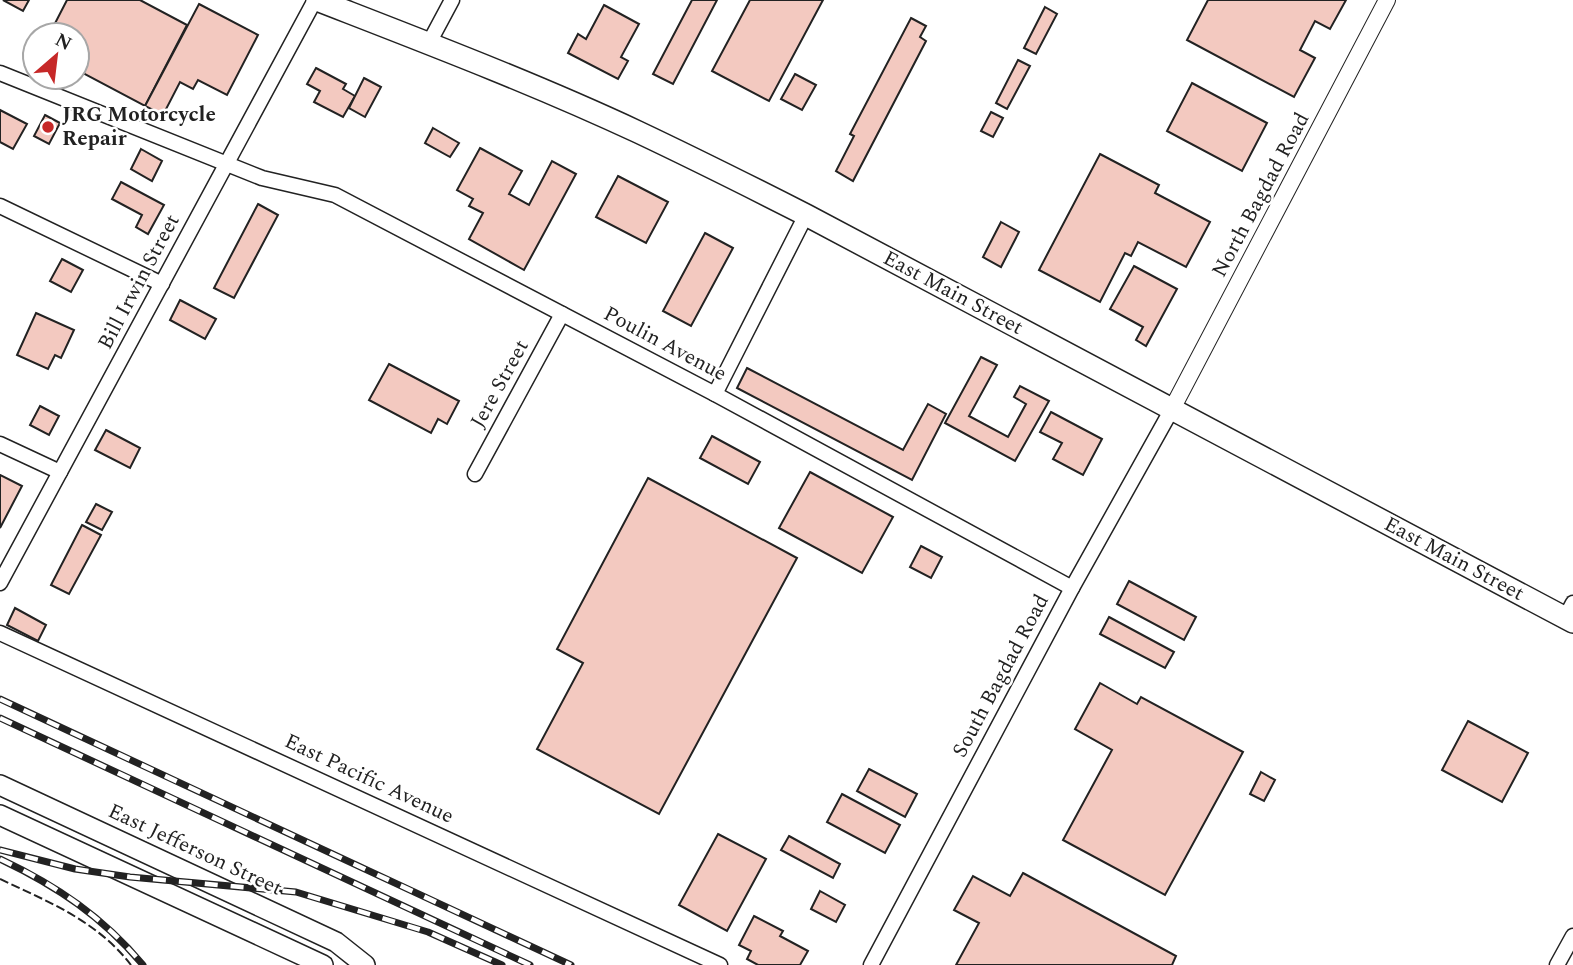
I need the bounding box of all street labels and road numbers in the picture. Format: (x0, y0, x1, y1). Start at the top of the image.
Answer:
street label: North Bagdad Road (1204, 107, 1318, 283)
street label: Bill Irwin Street (90, 208, 188, 356)
street label: East Main Street (877, 242, 1029, 344)
street label: Poulin Avenue (598, 298, 732, 390)
street label: Jere Street (463, 334, 537, 434)
street label: East Main Street (1378, 508, 1530, 610)
street label: South Bagdad Road (944, 589, 1058, 763)
street label: East Pacific Avenue (279, 726, 459, 832)
street label: East Jefferson Street (102, 795, 288, 905)

